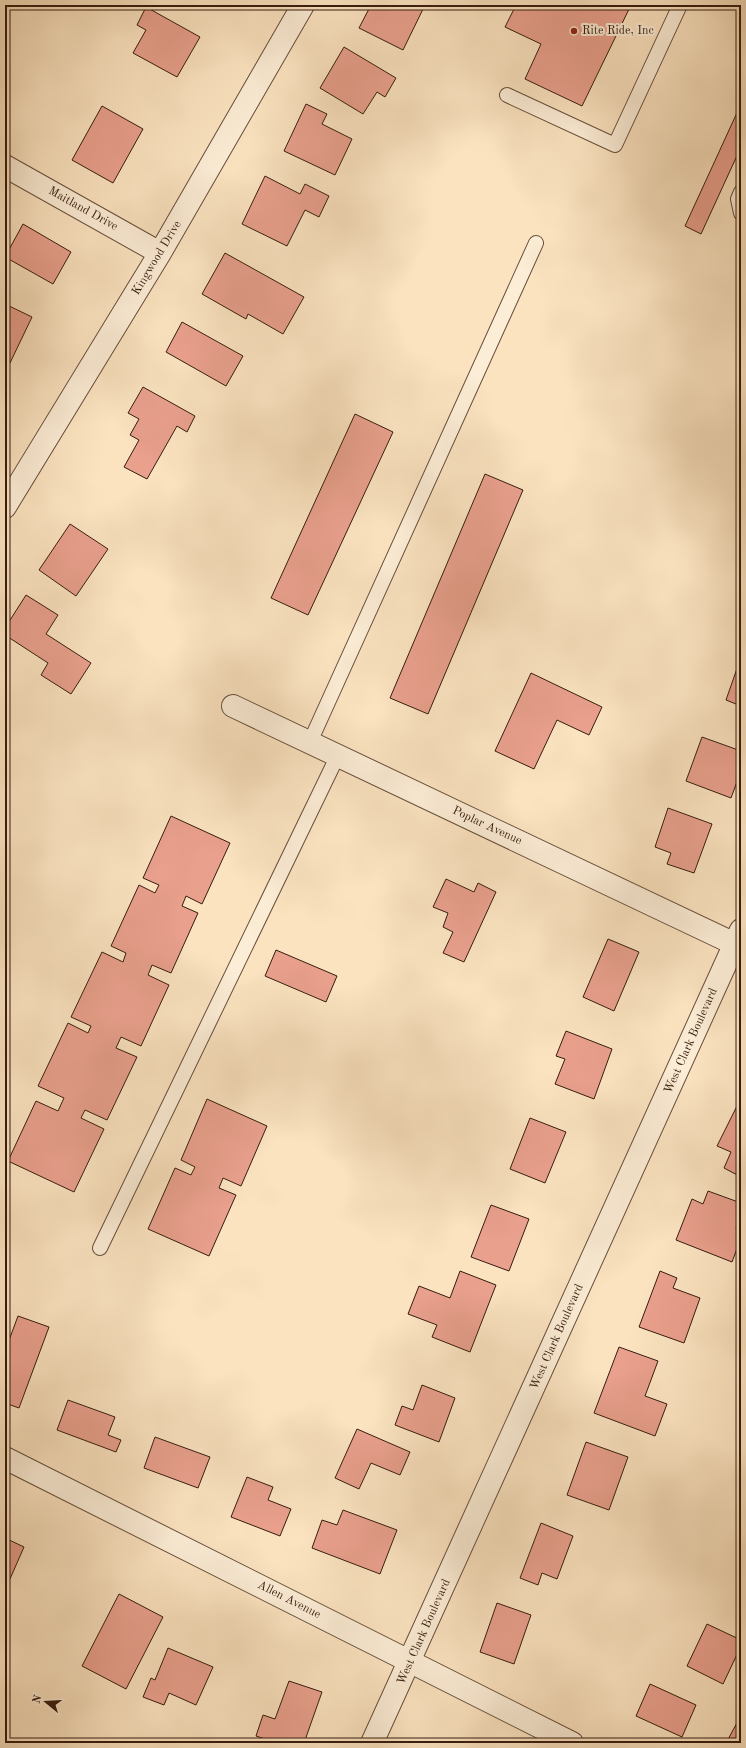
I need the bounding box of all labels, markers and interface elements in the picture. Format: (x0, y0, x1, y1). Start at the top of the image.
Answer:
place label: Rite Ride, Inc (582, 25, 654, 37)
marker: Rite Ride, Inc (569, 26, 579, 36)
street label: Maitland Drive (46, 185, 120, 233)
street label: Kingwood Drive (130, 218, 184, 297)
street label: Poplar Avenue (450, 805, 524, 848)
street label: West Clark Boulevard (662, 986, 720, 1096)
street label: West Clark Boulevard (528, 1282, 586, 1392)
street label: West Clark Boulevard (395, 1577, 453, 1687)
street label: Allen Avenue (255, 1579, 323, 1621)
north arrow (26, 1682, 66, 1722)
text: N (31, 1693, 45, 1705)

